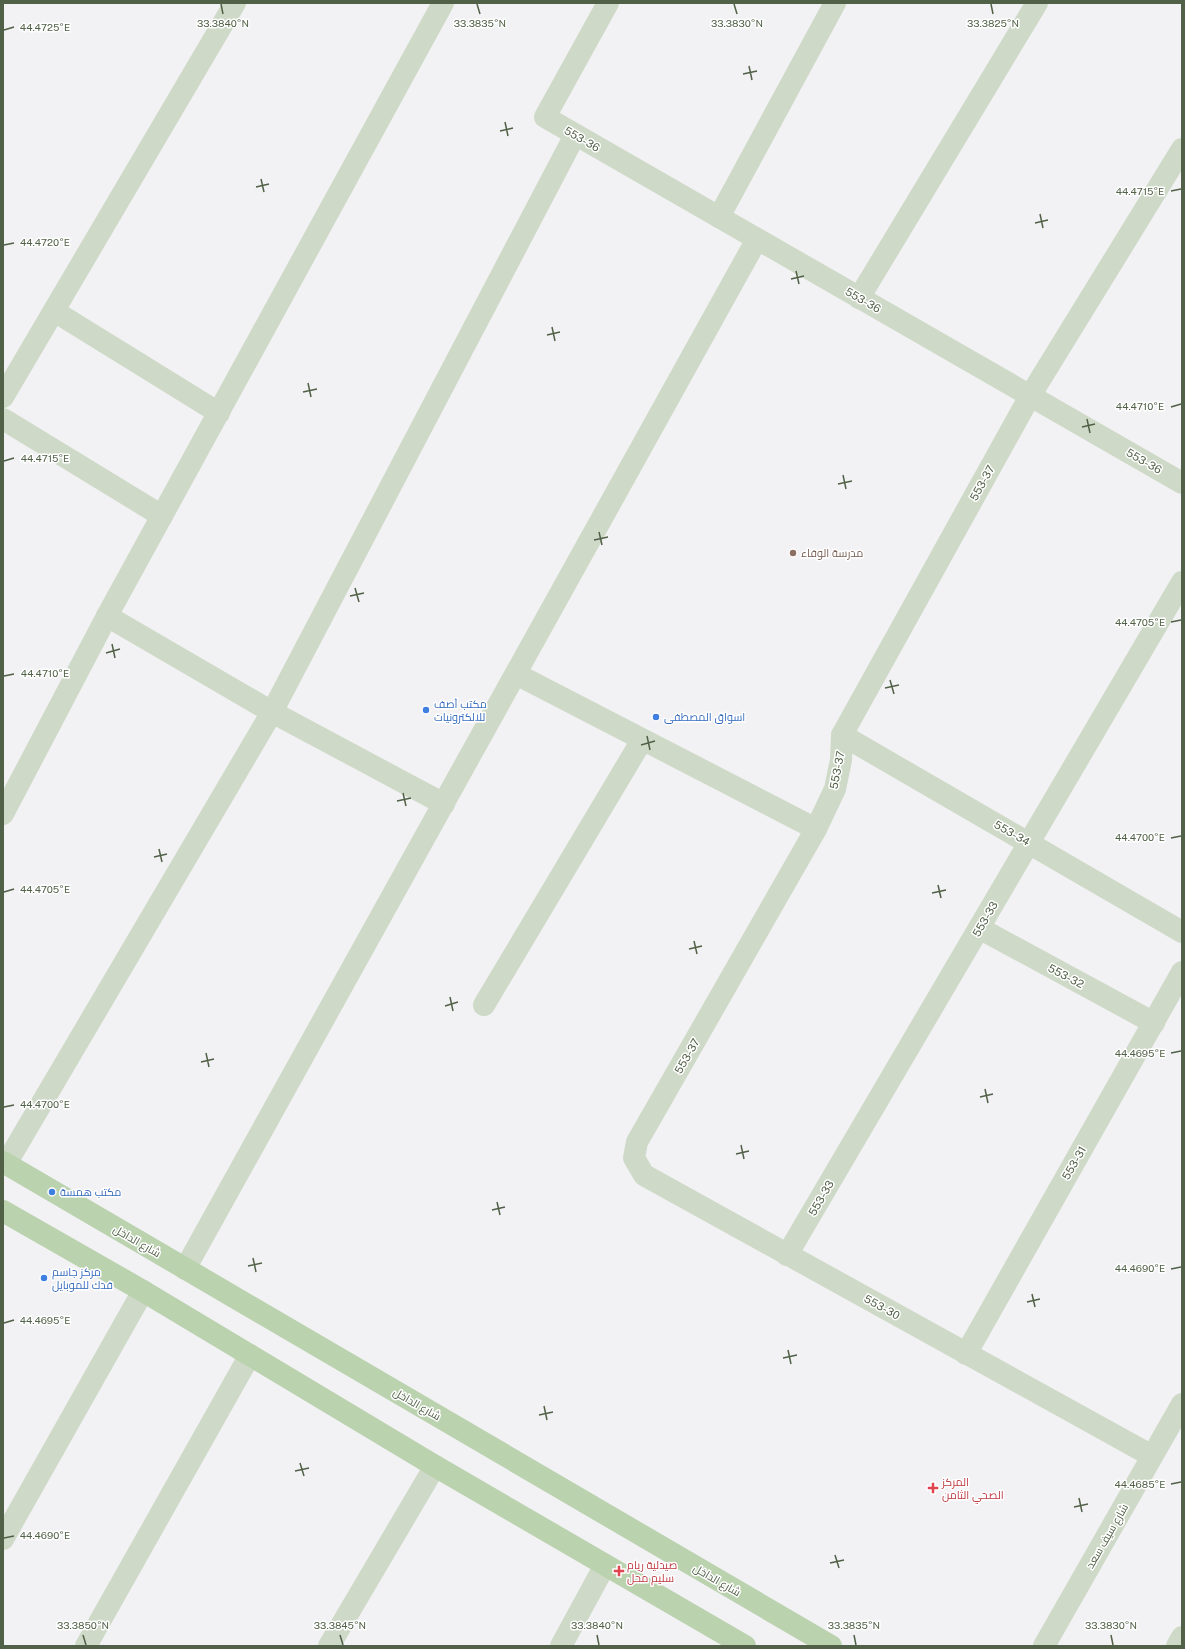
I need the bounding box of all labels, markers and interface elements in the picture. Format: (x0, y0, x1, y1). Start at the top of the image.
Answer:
text: 33.3840°N (197, 17, 249, 29)
text: 33.3835°N (454, 17, 506, 29)
text: 33.3830°N (711, 17, 763, 29)
text: 33.3825°N (967, 17, 1019, 29)
text: 44.4725°E (20, 21, 70, 33)
street label: 553-36 (562, 124, 602, 154)
text: 44.4715°E (1116, 185, 1164, 197)
text: 44.4720°E (20, 236, 70, 248)
street label: 553-36 (843, 285, 883, 315)
text: 44.4710°E (1116, 400, 1164, 412)
street label: 553-36 (1124, 446, 1164, 476)
text: 44.4715°E (21, 452, 69, 464)
street label: 553-37 (967, 463, 997, 503)
place label: مدرسة الوفاء (801, 547, 863, 560)
marker: مدرسة الوفاء (788, 548, 798, 558)
text: 44.4705°E (1115, 616, 1165, 628)
text: 44.4710°E (21, 667, 69, 679)
place label: مكتب آصف للالكترونيات (434, 698, 487, 724)
marker: مكتب آصف للالكترونيات (421, 705, 431, 715)
place label: اسواق المصطفى (664, 711, 745, 724)
marker: اسواق المصطفى (651, 712, 661, 722)
street label: 553-37 (827, 750, 847, 790)
street label: 553-34 (992, 818, 1032, 848)
text: 44.4700°E (1115, 831, 1165, 843)
text: 44.4705°E (20, 883, 70, 895)
street label: 553-33 (970, 899, 1000, 939)
street label: 553-32 (1046, 962, 1086, 991)
street label: 553-37 (672, 1036, 702, 1076)
text: 44.4695°E (1115, 1047, 1165, 1059)
text: 44.4700°E (20, 1098, 70, 1110)
street label: 553-31 (1060, 1144, 1088, 1182)
street label: 553-33 (806, 1178, 836, 1218)
place label: مكتب همسة (60, 1186, 121, 1198)
marker: مكتب همسة (47, 1187, 57, 1197)
street label: شارع الداخل (110, 1223, 163, 1261)
text: 44.4690°E (1115, 1262, 1165, 1274)
place label: مركز جاسم فدك للموبايل (52, 1266, 113, 1292)
marker: مركز جاسم فدك للموبايل (39, 1273, 49, 1283)
street label: 553-30 (862, 1292, 902, 1322)
text: 44.4695°E (20, 1314, 70, 1326)
street label: شارع الداخل (390, 1386, 443, 1424)
place label: المركز الصحي الثامن (941, 1476, 1004, 1504)
text: 44.4685°E (1115, 1478, 1165, 1490)
marker: المركز الصحي الثامن (927, 1482, 939, 1494)
street label: شارع سيف سعد (1084, 1502, 1132, 1571)
text: 44.4690°E (20, 1529, 70, 1541)
place label: صيدلية ريام سليم محل (627, 1559, 677, 1586)
street label: شارع الداخل (690, 1562, 743, 1600)
marker: صيدلية ريام سليم محل (614, 1566, 624, 1576)
text: 33.3850°N (57, 1619, 109, 1631)
text: 33.3845°N (314, 1619, 366, 1631)
text: 33.3840°N (571, 1619, 623, 1631)
text: 33.3835°N (828, 1619, 880, 1631)
text: 33.3830°N (1085, 1619, 1137, 1631)

